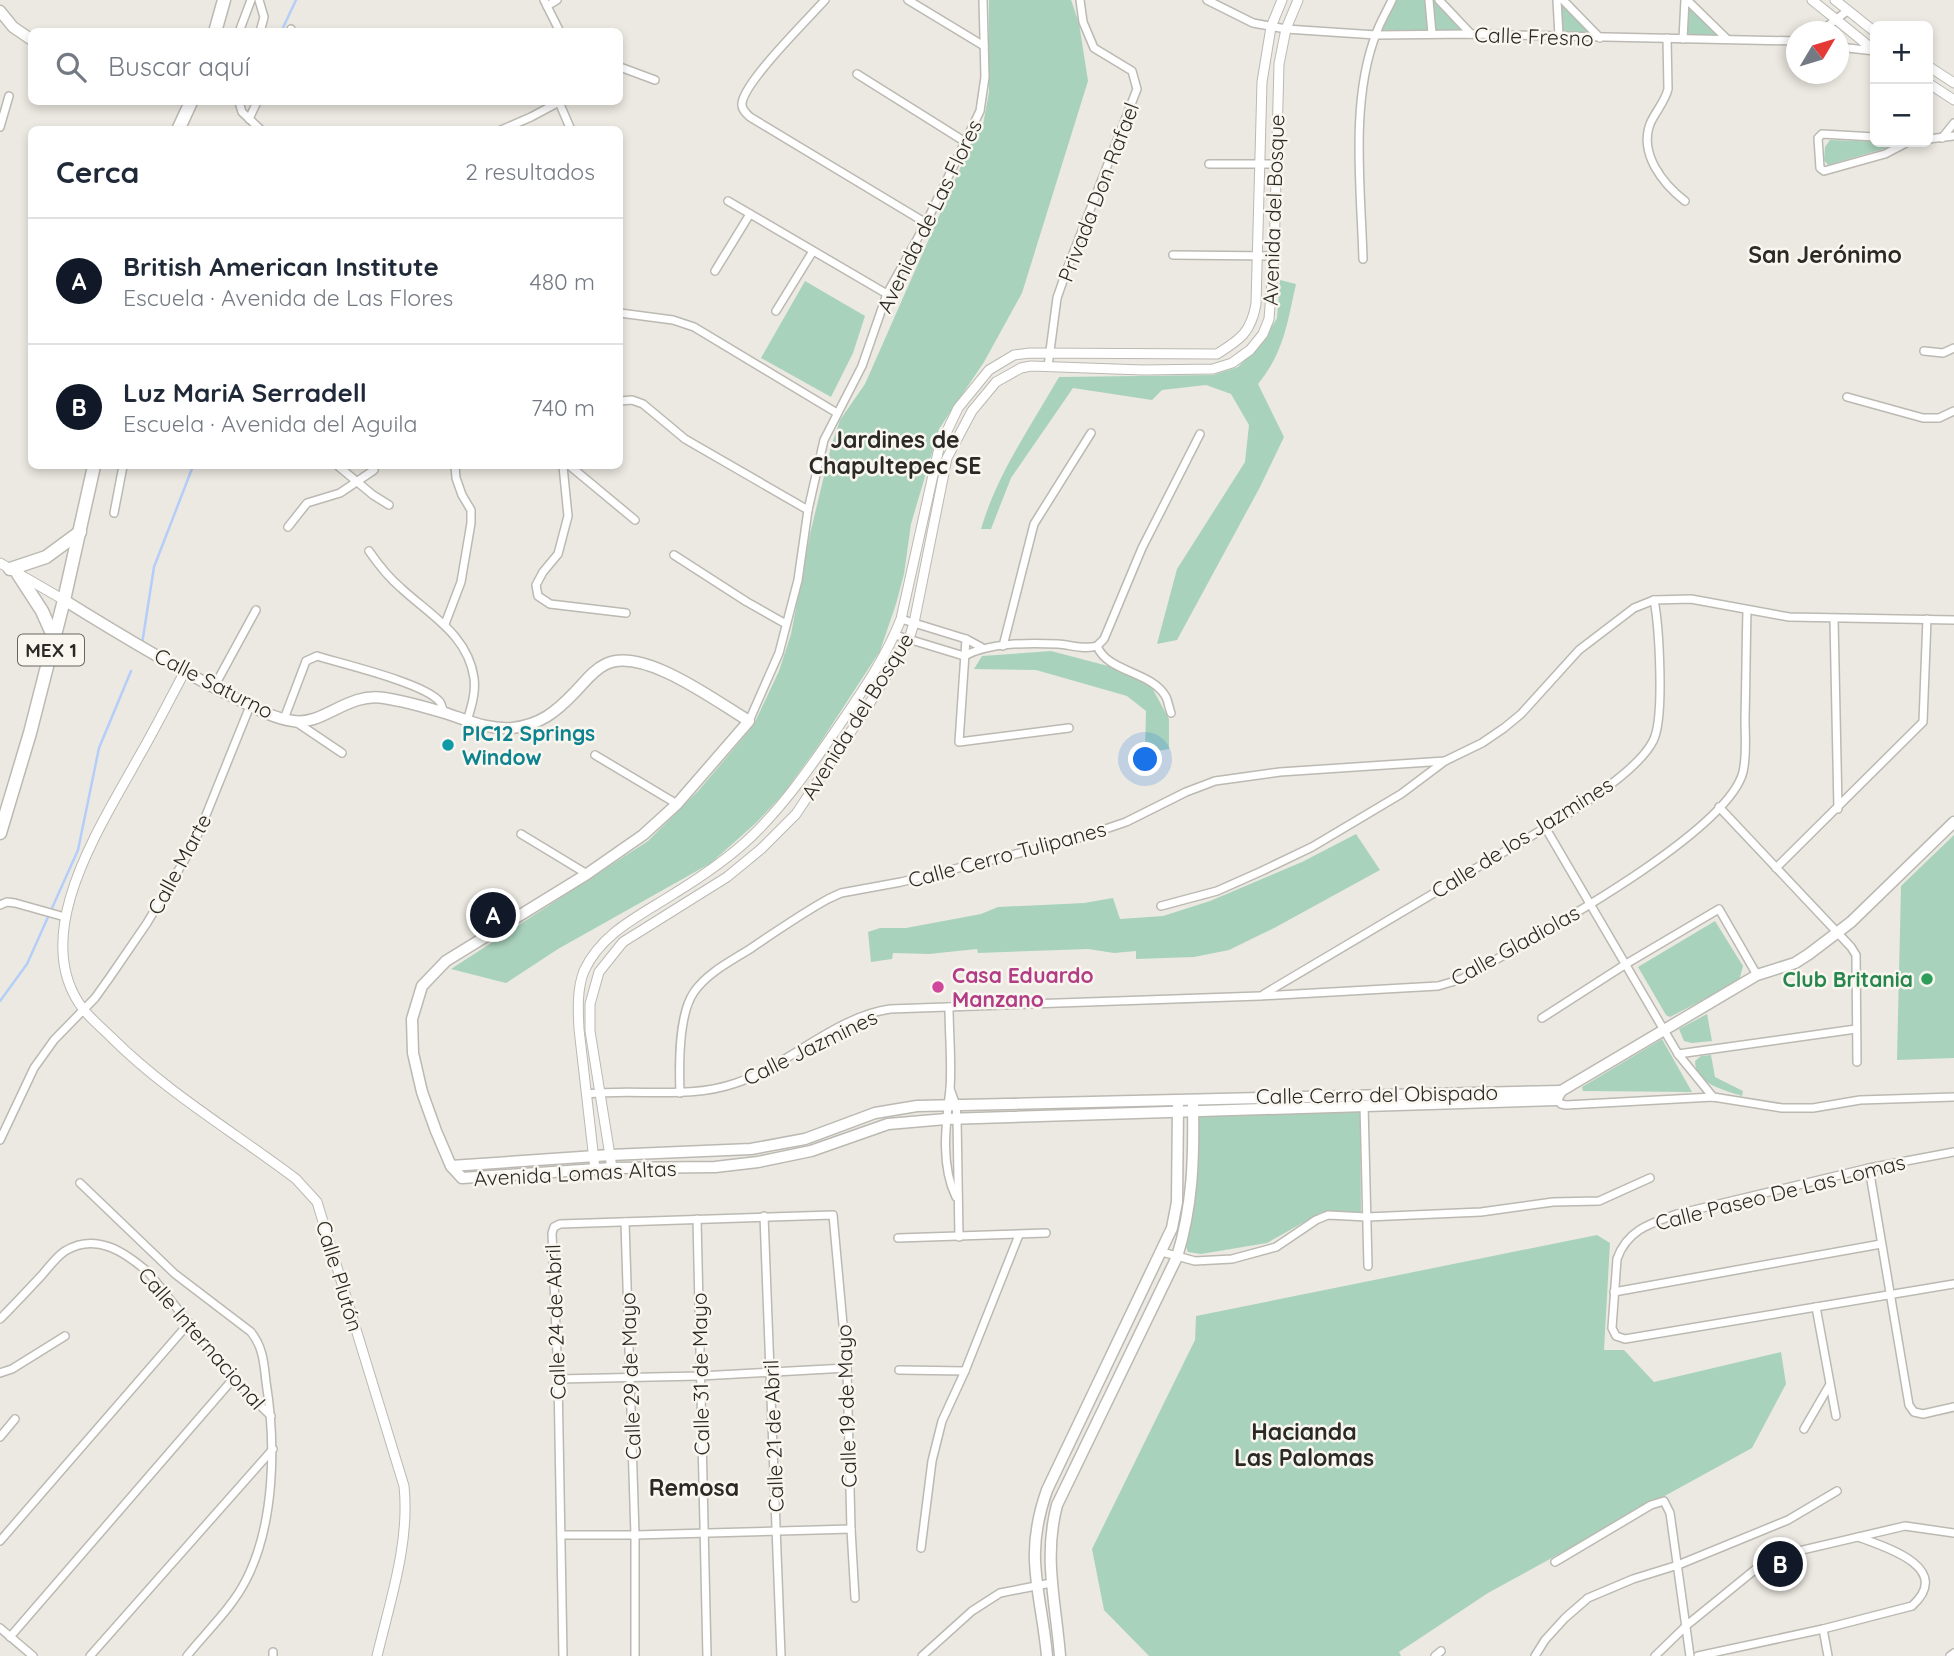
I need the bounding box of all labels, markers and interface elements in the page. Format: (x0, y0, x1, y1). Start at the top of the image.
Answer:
street label: Calle Fresno (1474, 21, 1594, 51)
north arrow (1786, 21, 1849, 84)
map controls (1870, 21, 1933, 147)
button: + (1870, 21, 1933, 84)
search box (28, 28, 623, 105)
icon: search (52, 48, 90, 86)
text: Buscar aquí (108, 50, 250, 83)
button: − (1870, 84, 1933, 147)
street label: Privada Don Rafael (1052, 99, 1144, 285)
street label: Avenida del Bosque (1257, 114, 1289, 306)
street label: Avenida de Las Flores (871, 115, 987, 317)
text: Cerca (56, 153, 139, 191)
text: 2 resultados (465, 157, 595, 186)
district label: San Jerónimo (1748, 240, 1902, 269)
text: British American Institute (123, 250, 439, 283)
text: A (72, 267, 86, 296)
text: 480 m (530, 267, 595, 296)
text: Escuela · Avenida de Las Flores (123, 283, 453, 312)
text: Luz MariA Serradell (123, 376, 367, 409)
text: B (71, 393, 87, 422)
text: 740 m (531, 393, 595, 422)
text: Escuela · Avenida del Aguila (123, 409, 418, 438)
district label: Jardines de Chapultepec SE (809, 425, 981, 480)
street label: Avenida del Bosque (795, 628, 919, 804)
road number: MEX 1 (18, 635, 84, 666)
street label: Calle Saturno (150, 642, 278, 724)
place label: PIC12 Springs Window (462, 720, 595, 770)
marker: PIC12 Springs Window (440, 737, 456, 753)
your location (1128, 742, 1162, 776)
street label: Calle de los Jazmines (1426, 771, 1618, 903)
street label: Calle Marte (142, 809, 216, 919)
street label: Calle Cerro Tulipanes (905, 815, 1109, 893)
pin: A (470, 889, 516, 941)
street label: Calle Gladiolas (1446, 899, 1584, 991)
place label: Casa Eduardo Manzano (952, 962, 1094, 1012)
place label: Club Britania (1783, 966, 1913, 992)
marker: Club Britania (1919, 971, 1935, 987)
marker: Casa Eduardo Manzano (930, 979, 946, 995)
street label: Calle Jazmines (739, 1003, 881, 1091)
street label: Calle Cerro del Obispado (1256, 1079, 1498, 1109)
street label: Calle Paseo De Las Lomas (1652, 1148, 1908, 1236)
street label: Avenida Lomas Altas (473, 1155, 677, 1191)
street label: Calle Plutón (311, 1217, 369, 1335)
street label: Calle 24 de Abril (539, 1244, 571, 1400)
street label: Calle Internacional (133, 1261, 271, 1415)
street label: Calle 29 de Mayo (614, 1292, 646, 1460)
street label: Calle 31 de Mayo (686, 1292, 714, 1456)
street label: Calle 19 de Mayo (830, 1324, 862, 1488)
street label: Calle 21 de Abril (757, 1359, 789, 1513)
district label: Hacianda Las Palomas (1234, 1417, 1374, 1472)
district label: Remosa (649, 1473, 739, 1502)
pin: B (1757, 1538, 1803, 1590)

